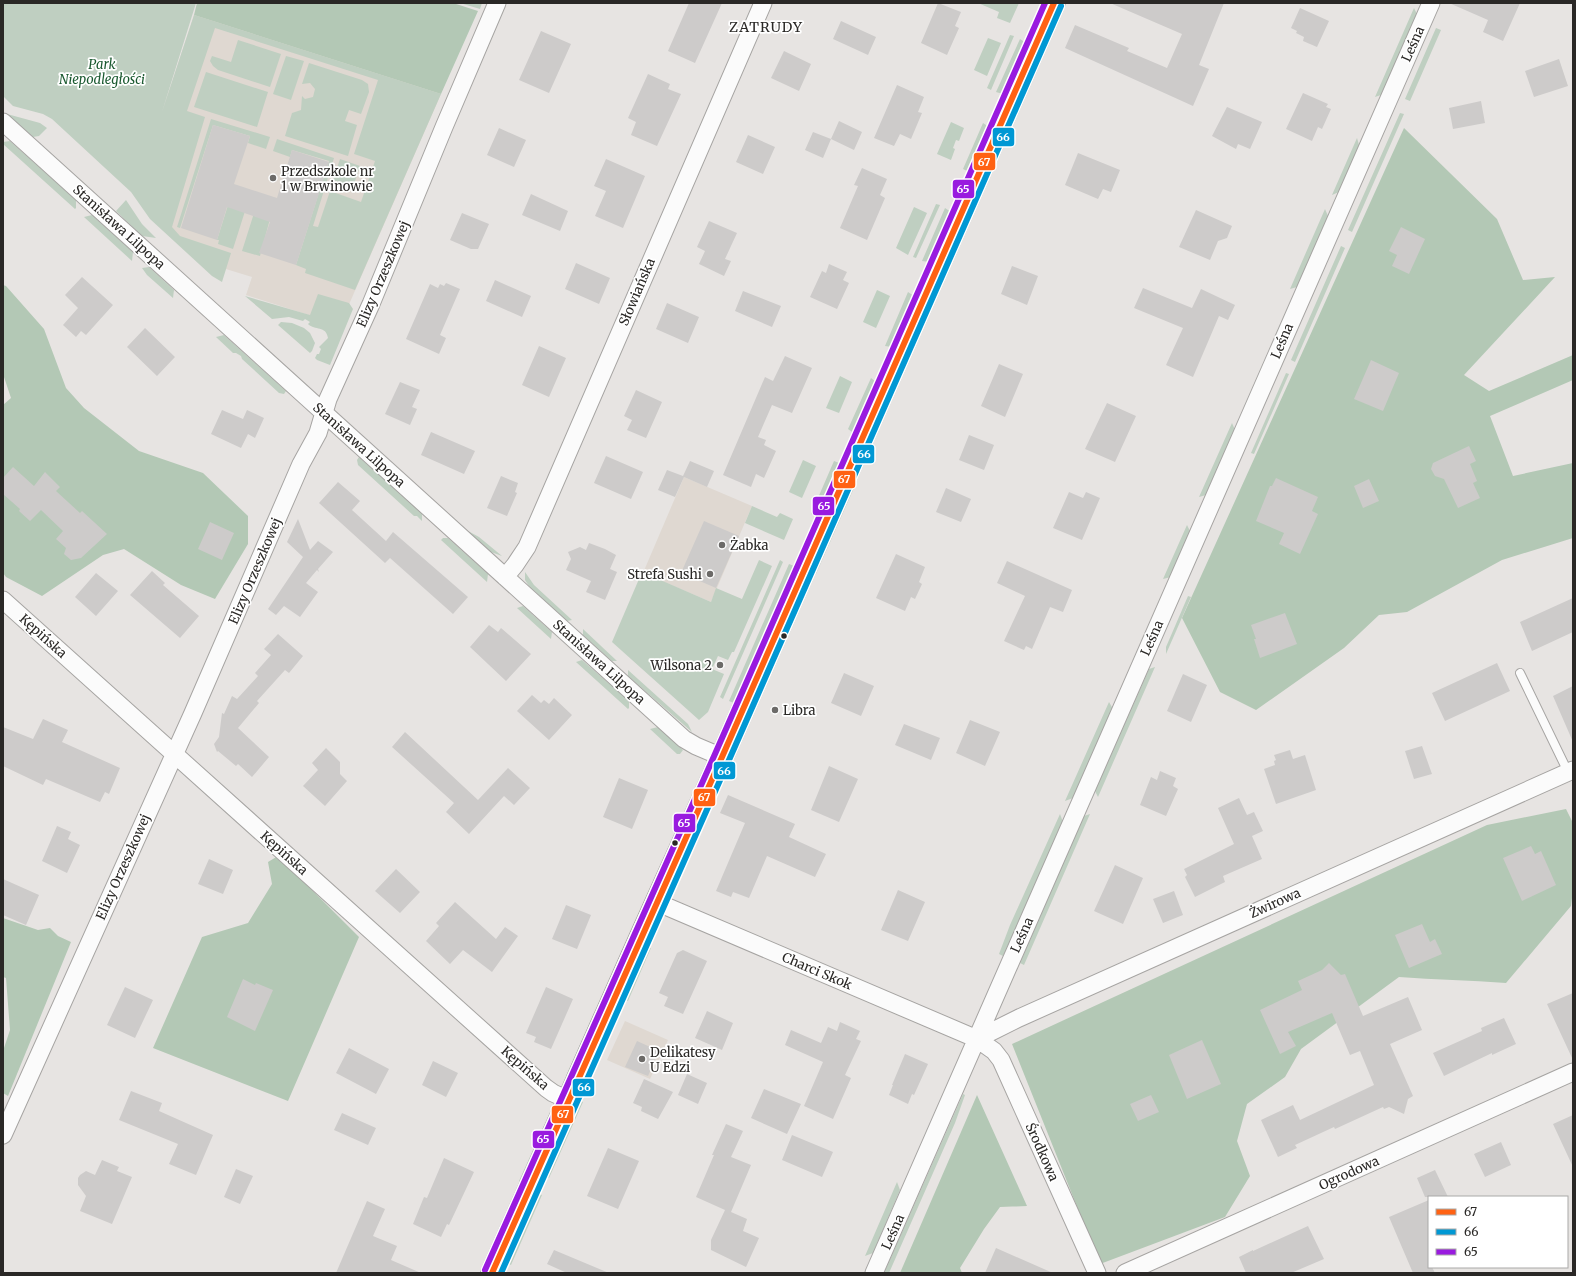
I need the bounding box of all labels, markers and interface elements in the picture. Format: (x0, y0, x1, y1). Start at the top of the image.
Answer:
district label: ZATRUDY (729, 18, 803, 36)
street label: Leśna (1398, 24, 1428, 64)
park label: Park Niepodległości (59, 56, 145, 88)
line badge: 66 (992, 127, 1015, 147)
text: 66 (996, 130, 1010, 144)
line badge: 67 (973, 152, 996, 171)
text: 67 (978, 155, 991, 169)
place label: Przedszkole nr 1 w Brwinowie (281, 163, 374, 195)
marker: Przedszkole nr 1 w Brwinowie (268, 173, 278, 183)
line badge: 65 (952, 179, 975, 199)
street label: Stanisława Lilpopa (69, 181, 169, 273)
text: 65 (957, 182, 969, 196)
street label: Elizy Orzeszkowej (353, 218, 413, 330)
street label: Słowiańska (615, 256, 659, 328)
street label: Leśna (1267, 321, 1297, 361)
street label: Stanisława Lilpopa (309, 399, 409, 491)
line badge: 66 (852, 444, 875, 464)
text: 66 (857, 447, 871, 461)
line badge: 67 (833, 470, 856, 489)
text: 67 (838, 472, 851, 486)
line badge: 65 (812, 496, 835, 516)
text: 65 (818, 499, 830, 513)
street label: Elizy Orzeszkowej (225, 515, 285, 627)
place label: Żabka (730, 537, 768, 554)
marker: Żabka (717, 540, 727, 550)
place label: Strefa Sushi (627, 566, 702, 583)
marker: Strefa Sushi (705, 569, 715, 579)
street label: Kępińska (16, 610, 70, 662)
street label: Stanisława Lilpopa (549, 616, 649, 708)
street label: Leśna (1137, 618, 1167, 658)
unlabelled marker (779, 631, 789, 641)
place label: Wilsona 2 (649, 657, 712, 674)
marker: Wilsona 2 (715, 660, 725, 670)
place label: Libra (783, 702, 815, 719)
marker: Libra (770, 705, 780, 715)
line badge: 66 (713, 761, 736, 780)
text: 66 (717, 764, 731, 778)
line badge: 67 (693, 788, 716, 807)
text: 67 (698, 790, 711, 804)
street label: Elizy Orzeszkowej (92, 811, 154, 923)
line badge: 65 (673, 813, 696, 833)
text: 65 (678, 816, 690, 830)
street label: Kępińska (257, 827, 311, 879)
unlabelled marker (670, 838, 680, 848)
street label: Żwirowa (1247, 884, 1303, 922)
street label: Leśna (1007, 915, 1037, 955)
street label: Charci Skok (779, 949, 855, 994)
street label: Kępińska (498, 1043, 553, 1093)
place label: Delikatesy U Edzi (650, 1044, 716, 1076)
marker: Delikatesy U Edzi (637, 1054, 647, 1064)
line badge: 66 (572, 1078, 595, 1097)
text: 66 (577, 1080, 591, 1094)
line badge: 67 (551, 1105, 574, 1124)
text: 67 (557, 1107, 570, 1121)
street label: Środkowa (1022, 1120, 1063, 1184)
line badge: 65 (532, 1130, 555, 1149)
text: 65 (537, 1132, 549, 1146)
street label: Ogrodowa (1316, 1152, 1382, 1194)
legend (1428, 1196, 1568, 1268)
text: 67 (1464, 1204, 1477, 1219)
street label: Leśna (878, 1212, 908, 1252)
text: 66 (1464, 1224, 1479, 1239)
text: 65 (1464, 1244, 1478, 1259)

